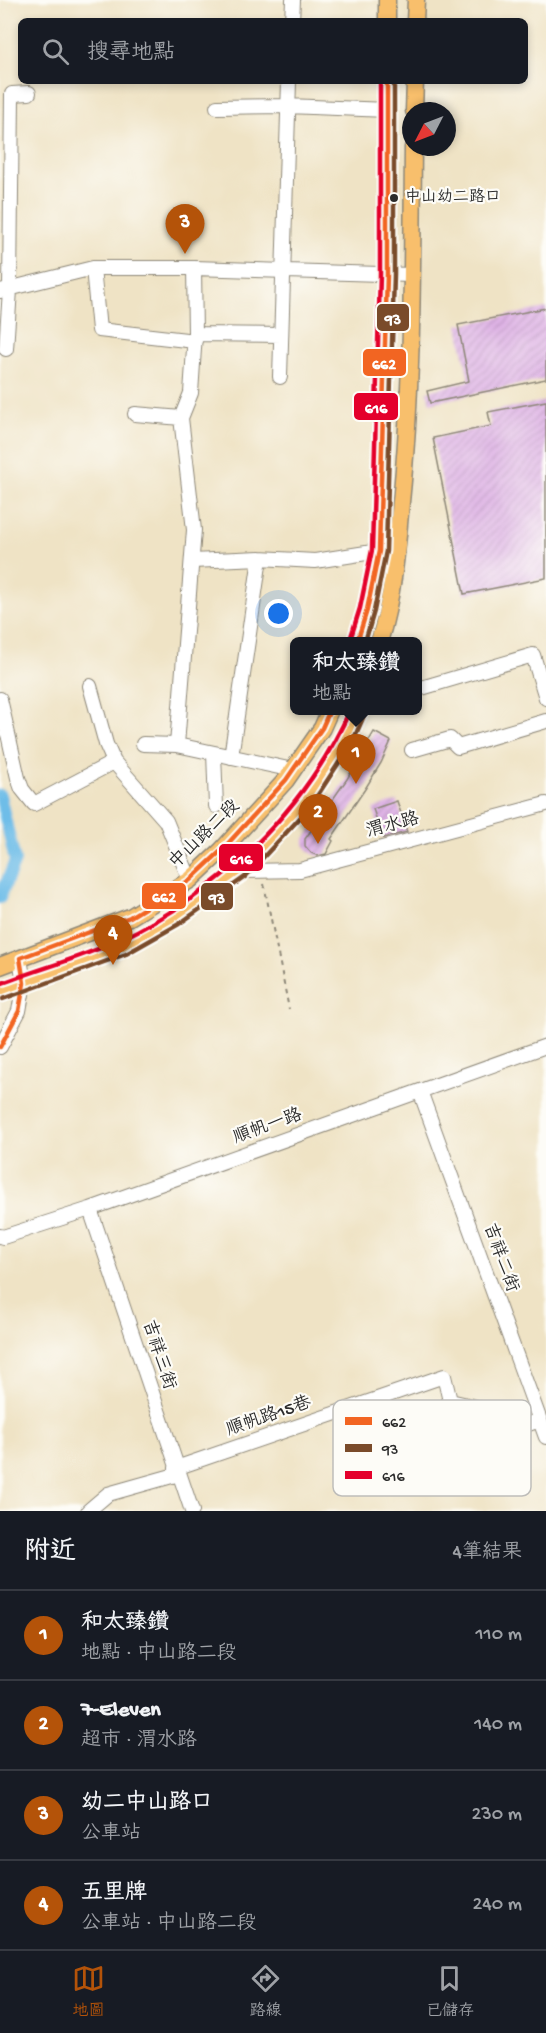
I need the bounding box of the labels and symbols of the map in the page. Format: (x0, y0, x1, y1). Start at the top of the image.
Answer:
north arrow (402, 102, 456, 156)
place label: 中山幼二路口 (405, 187, 501, 208)
marker: 中山幼二路口 (388, 192, 400, 204)
pin: 3 (166, 204, 204, 254)
line badge: 93 (376, 303, 410, 332)
text: 93 (384, 312, 401, 331)
line badge: 662 (362, 348, 407, 377)
text: 662 (372, 357, 396, 376)
line badge: 616 (353, 392, 399, 421)
text: 616 (365, 401, 388, 420)
your location (264, 599, 293, 628)
pin: 1 (336, 734, 376, 784)
pin: 2 (298, 794, 338, 844)
street label: 中山路二段 (165, 795, 245, 874)
street label: 渭水路 (364, 808, 422, 843)
line badge: 616 (218, 843, 264, 872)
text: 616 (230, 852, 253, 871)
line badge: 662 (141, 882, 187, 910)
line badge: 93 (200, 882, 234, 911)
text: 662 (152, 890, 176, 909)
text: 93 (208, 891, 225, 910)
pin: 4 (94, 916, 132, 965)
street label: 順帆一路 (230, 1104, 305, 1149)
street label: 吉祥二街 (478, 1220, 523, 1295)
street label: 吉祥三街 (137, 1317, 180, 1392)
street label: 順帆路15巷 (223, 1392, 314, 1441)
legend (333, 1400, 531, 1496)
text: 662 (382, 1415, 406, 1434)
text: 93 (381, 1442, 398, 1461)
text: 616 (382, 1469, 406, 1488)

